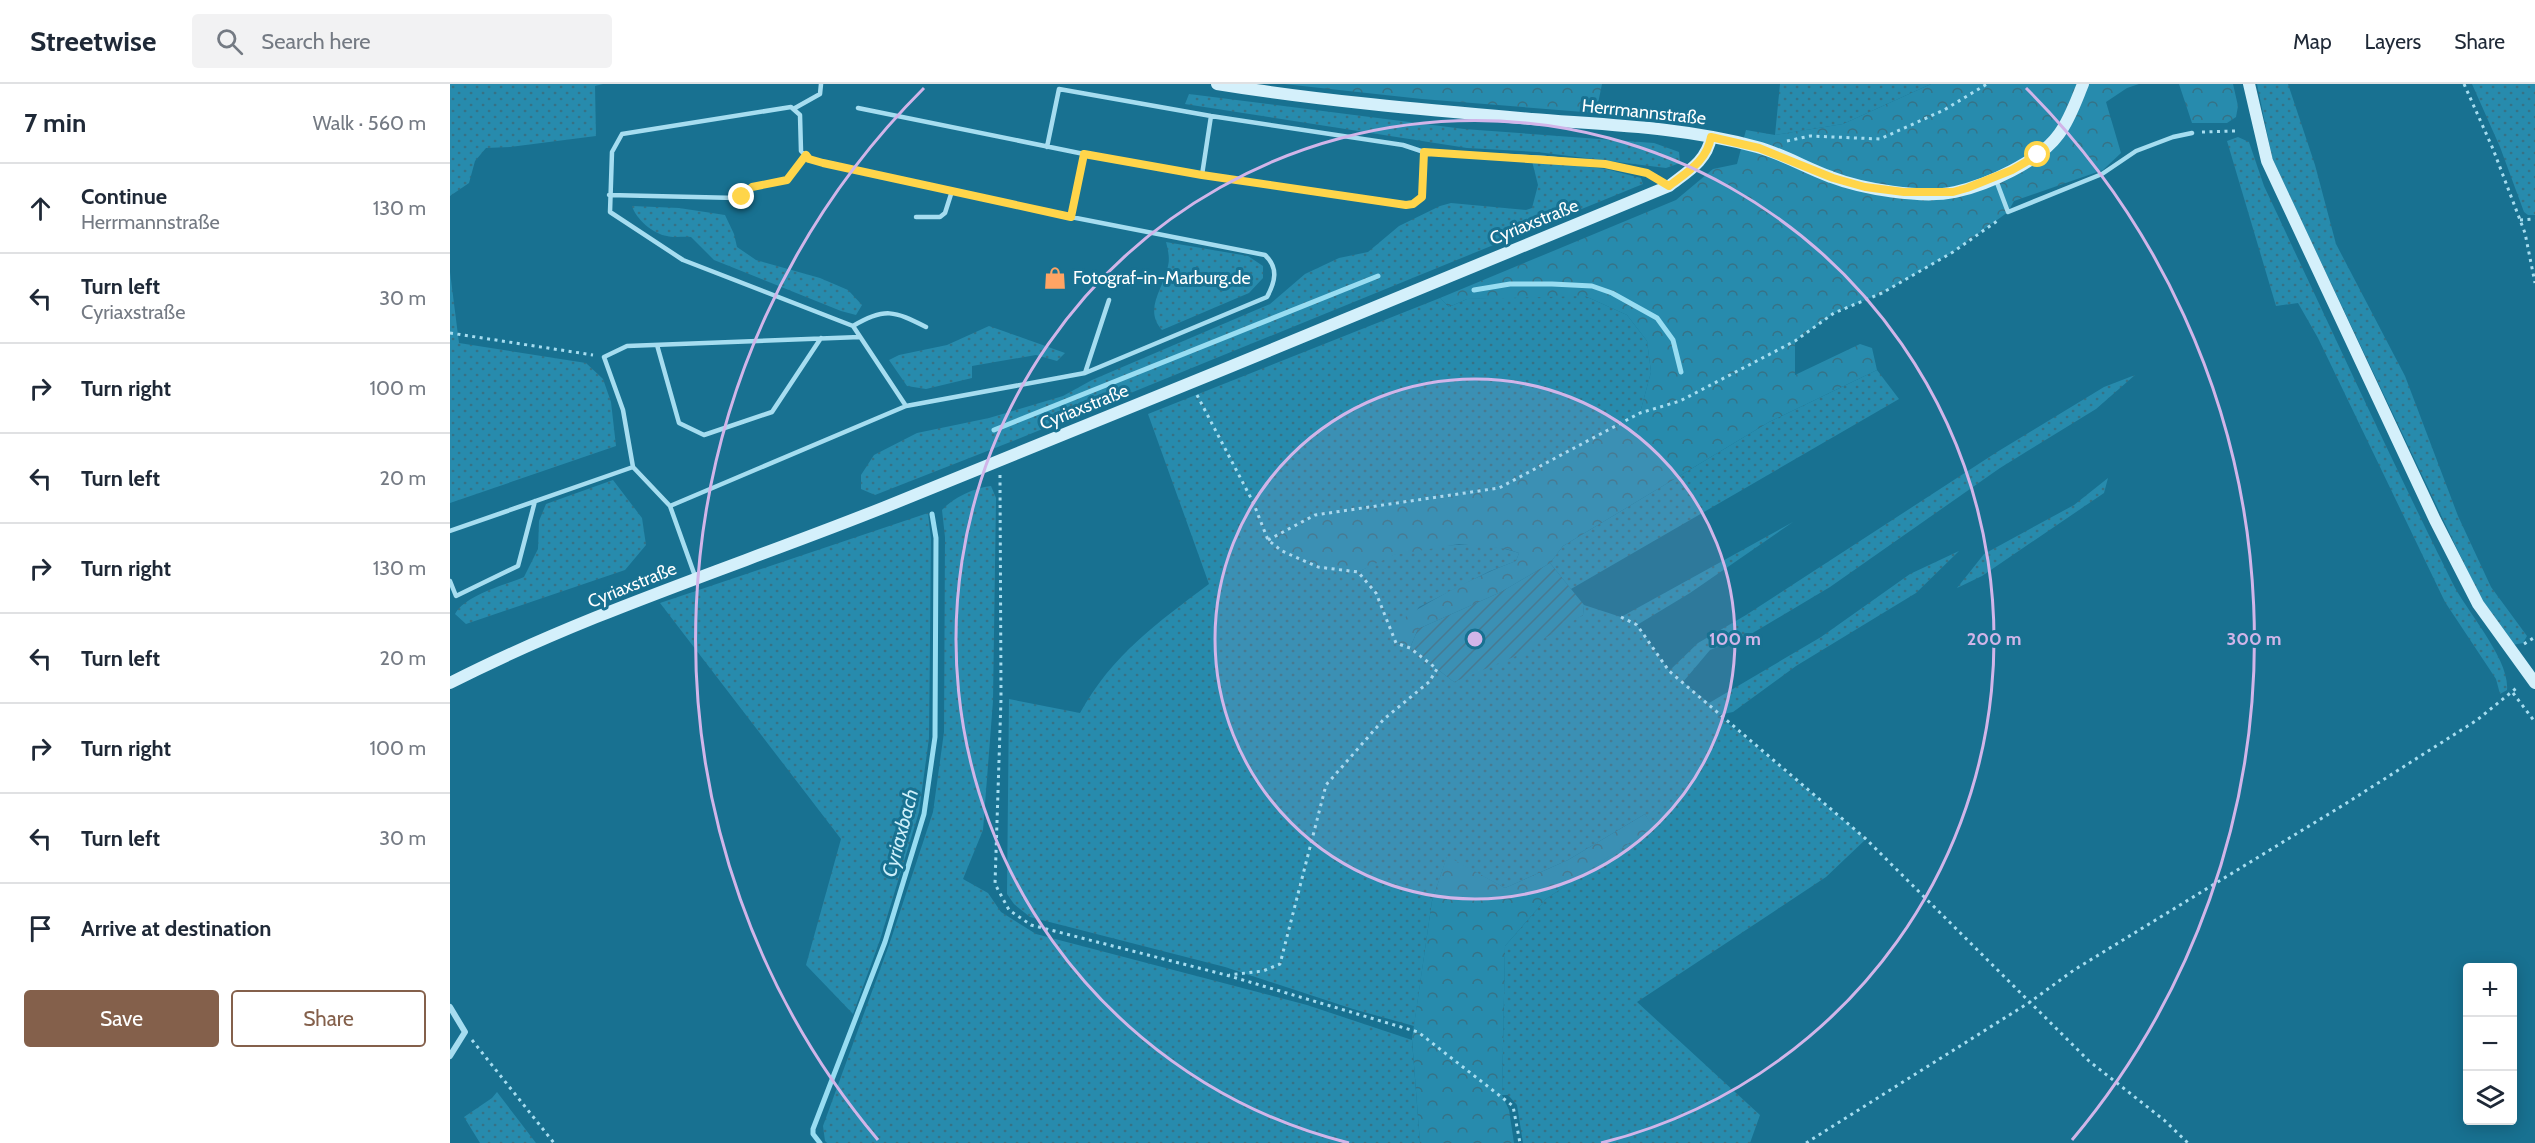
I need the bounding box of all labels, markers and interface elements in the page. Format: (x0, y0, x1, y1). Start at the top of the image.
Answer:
search box (192, 14, 612, 68)
text: Streetwise (30, 24, 156, 58)
icon: search (213, 25, 246, 58)
text: Search here (261, 28, 371, 55)
text: Map (2293, 29, 2332, 54)
text: Layers (2365, 29, 2421, 54)
text: Share (2454, 29, 2505, 54)
street label: Herrmannstraße (1581, 95, 1707, 129)
text: 7 min (24, 107, 86, 139)
text: Walk · 560 m (313, 111, 426, 135)
route start (2024, 141, 2050, 167)
text: Continue (81, 183, 167, 210)
route end (728, 183, 754, 209)
icon: ahead (24, 192, 57, 225)
street label: Cyriaxstraße (1486, 194, 1582, 250)
text: 130 m (373, 196, 426, 220)
text: Herrmannstraße (81, 210, 220, 234)
shop icon: Fotograf-in-Marburg.de (1042, 265, 1068, 291)
place label: Fotograf-in-Marburg.de (1073, 267, 1251, 289)
text: Turn left (81, 273, 160, 300)
icon: left (24, 282, 57, 315)
text: 30 m (379, 286, 426, 310)
text: Cyriaxstraße (81, 300, 185, 324)
icon: right (24, 372, 57, 405)
text: Turn right (81, 375, 171, 402)
text: 100 m (370, 376, 426, 400)
street label: Cyriaxstraße (1036, 379, 1132, 435)
icon: left (24, 462, 57, 495)
text: Turn left (81, 465, 160, 492)
text: 20 m (380, 466, 426, 490)
icon: right (24, 552, 57, 585)
text: Turn right (81, 555, 171, 582)
text: 130 m (373, 556, 426, 580)
street label: Cyriaxstraße (584, 557, 680, 613)
text: 100 m (1709, 628, 1761, 650)
text: 200 m (1967, 628, 2021, 650)
text: 300 m (2227, 628, 2281, 650)
centre of rings (1465, 629, 1485, 649)
icon: left (24, 642, 57, 675)
text: Turn left (81, 645, 160, 672)
text: 20 m (380, 646, 426, 670)
icon: right (24, 732, 57, 765)
text: Turn right (81, 735, 171, 762)
text: 100 m (370, 736, 426, 760)
water label: Cyriaxbach (877, 786, 923, 880)
icon: left (24, 822, 57, 855)
text: Turn left (81, 825, 160, 852)
text: 30 m (379, 826, 426, 850)
icon: arrive (24, 912, 57, 945)
text: Arrive at destination (81, 915, 271, 942)
map controls (2463, 963, 2517, 1125)
button: + (2463, 963, 2517, 1017)
button: Save (24, 990, 219, 1047)
button: Share (231, 990, 426, 1047)
button: − (2463, 1017, 2517, 1071)
button: layers (2463, 1071, 2517, 1125)

